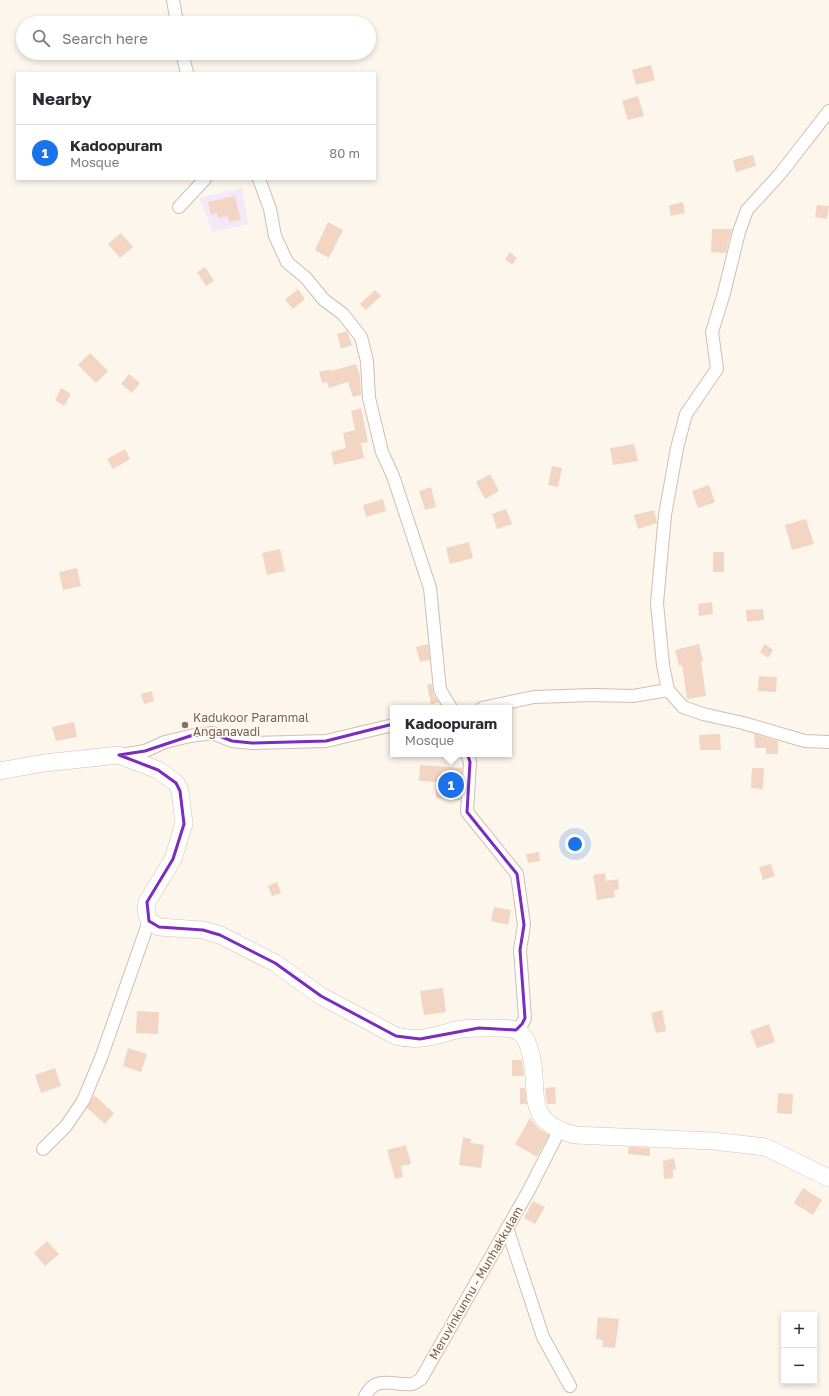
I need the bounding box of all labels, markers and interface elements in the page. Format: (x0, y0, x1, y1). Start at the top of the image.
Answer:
search box (16, 16, 376, 60)
icon: search (30, 27, 52, 49)
text: Search here (62, 29, 148, 47)
text: Nearby (32, 88, 92, 109)
text: Kadoopuram (70, 136, 162, 154)
text: 1 (42, 145, 48, 161)
text: 80 m (329, 145, 360, 161)
text: Mosque (70, 154, 119, 170)
popup (390, 705, 512, 757)
place label: Kadukoor Parammal Anganavadi (193, 710, 309, 739)
text: Kadoopuram (405, 714, 497, 732)
marker: Kadukoor Parammal Anganavadi (180, 720, 190, 730)
text: Mosque (405, 732, 454, 748)
pin: 1 (438, 770, 464, 800)
your location (565, 834, 585, 854)
street label: Meruvinkunnu - Munhakkulam (425, 1204, 526, 1362)
map controls (781, 1312, 817, 1384)
button: + (781, 1312, 817, 1348)
button: − (781, 1348, 817, 1384)

